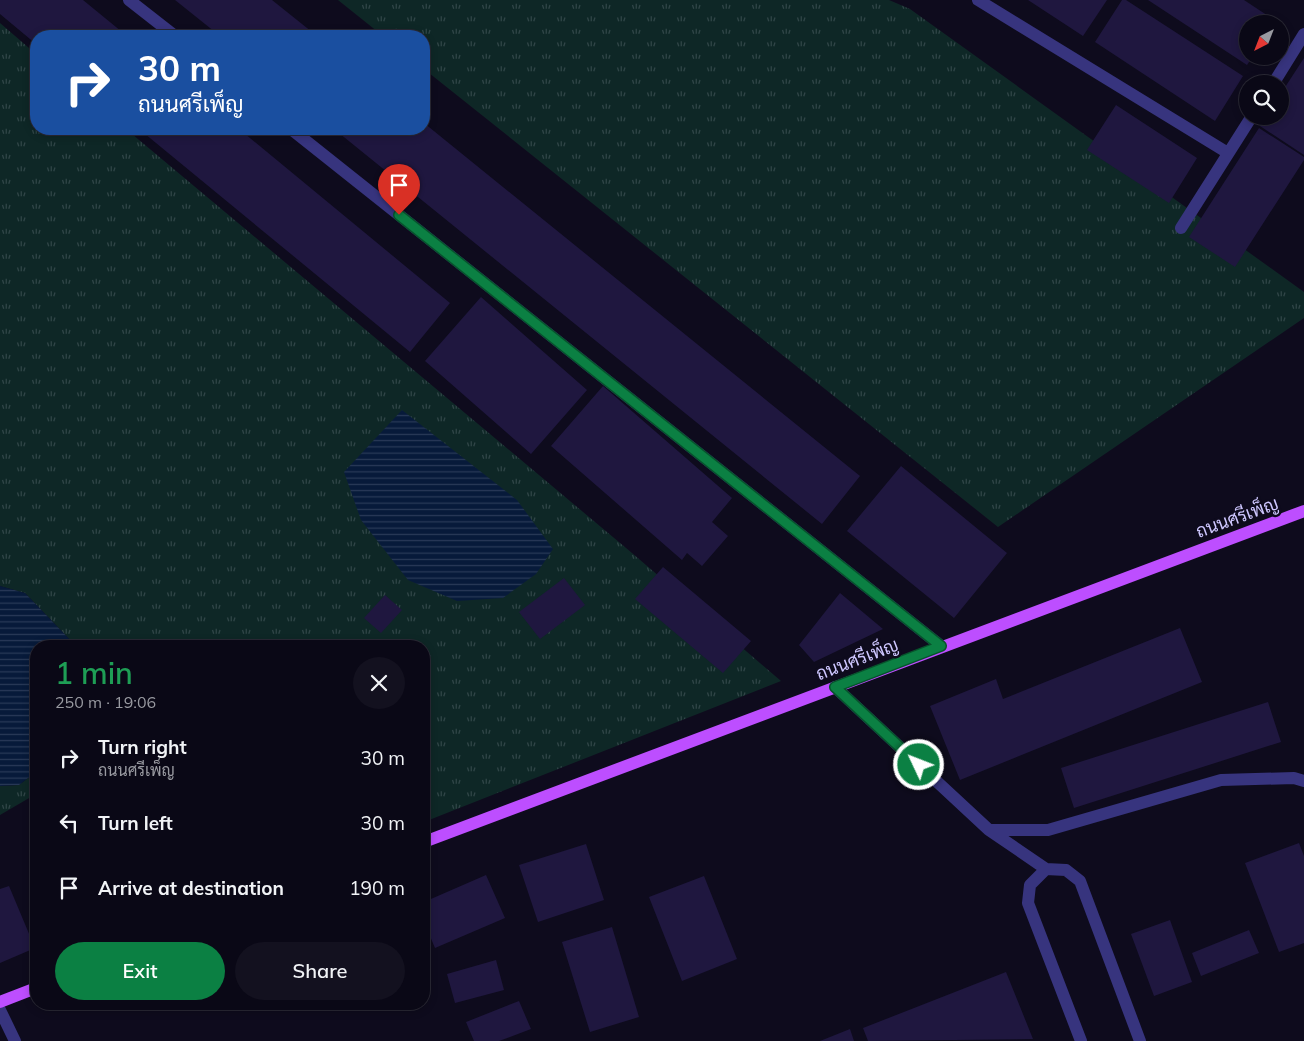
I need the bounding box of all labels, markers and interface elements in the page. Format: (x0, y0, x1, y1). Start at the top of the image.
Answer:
north arrow (1239, 15, 1289, 65)
map controls (1239, 15, 1289, 125)
text: 30 m (138, 46, 221, 90)
icon: right (55, 50, 120, 115)
button: search (1239, 75, 1289, 125)
text: ถนนศรีเพ็ญ (138, 90, 244, 118)
pin (378, 164, 420, 215)
icon: arrive (385, 171, 413, 199)
street label: ถนนศรีเพ็ญ (1192, 490, 1282, 543)
street label: ถนนศรีเพ็ญ (812, 631, 901, 685)
text: 1 min (55, 654, 133, 692)
button: close (353, 657, 405, 709)
text: 250 m · 19:06 (55, 692, 156, 712)
text: Turn right (98, 735, 187, 759)
position arrow (892, 738, 944, 790)
icon: right (55, 744, 83, 772)
text: 30 m (361, 746, 405, 770)
text: ถนนศรีเพ็ญ (98, 760, 175, 780)
icon: left (55, 809, 83, 837)
text: Turn left (98, 811, 173, 835)
text: 30 m (361, 811, 405, 835)
icon: arrive (55, 874, 83, 902)
text: Arrive at destination (98, 876, 284, 900)
text: 190 m (349, 876, 405, 900)
button: Exit (55, 942, 225, 1000)
button: Share (235, 942, 405, 1000)

